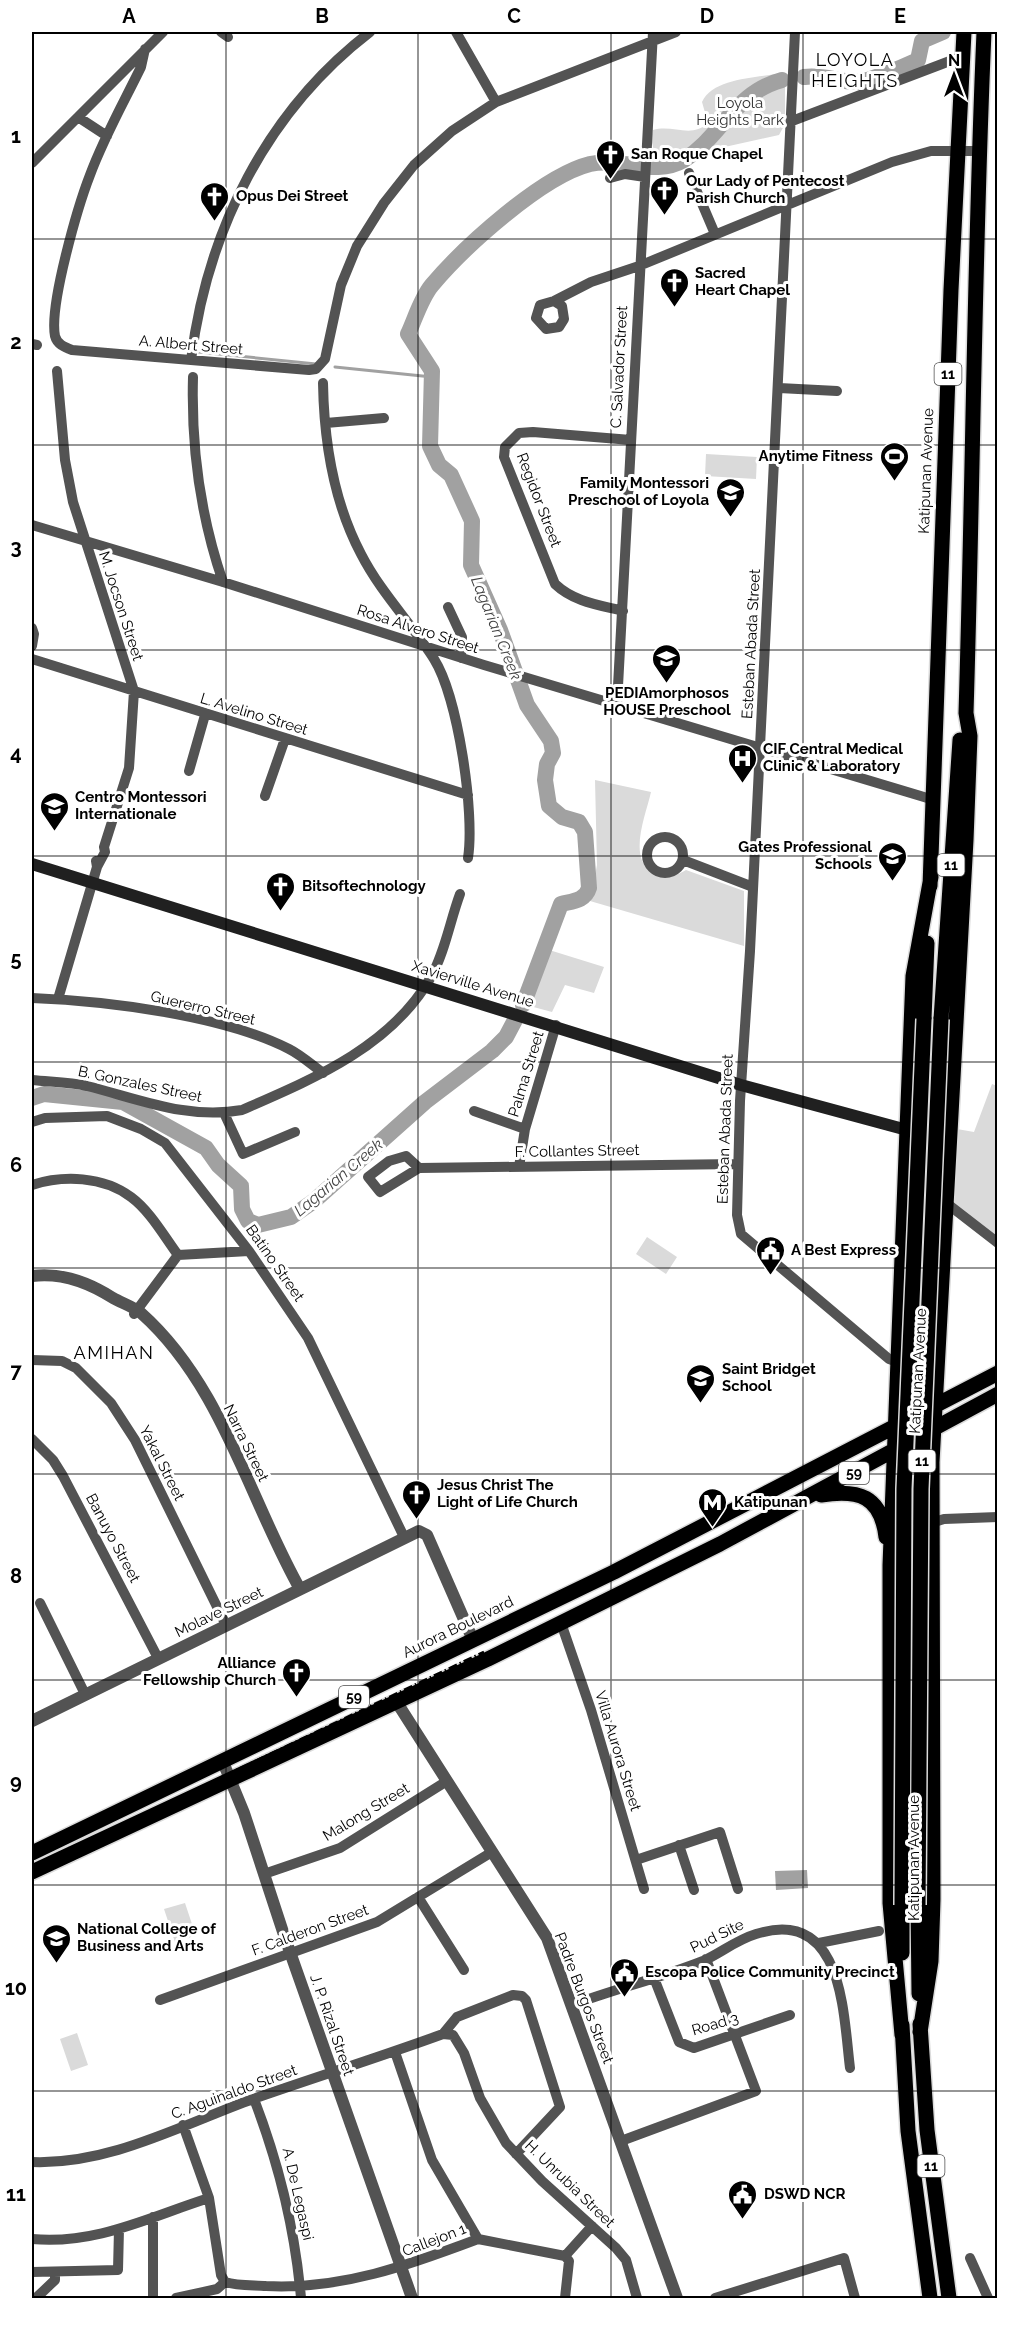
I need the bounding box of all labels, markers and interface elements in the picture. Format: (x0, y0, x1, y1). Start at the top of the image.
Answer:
text: A (122, 4, 136, 28)
text: B (315, 4, 329, 28)
text: C (507, 4, 521, 28)
text: D (700, 4, 714, 28)
text: E (894, 4, 906, 28)
north arrow (924, 45, 984, 105)
district label: LOYOLA HEIGHTS (811, 49, 899, 91)
text: N (948, 51, 960, 70)
park label: Loyola Heights Park (696, 94, 784, 129)
text: 1 (11, 124, 21, 148)
church icon: San Roque Chapel (594, 138, 626, 180)
place label: San Roque Chapel (631, 145, 763, 163)
place label: Our Lady of Pentecost Parish Church (686, 172, 845, 207)
church icon: Our Lady of Pentecost Parish Church (649, 174, 681, 216)
church icon: Opus Dei Street (199, 180, 231, 222)
place label: Opus Dei Street (236, 187, 349, 205)
place label: Sacred Heart Chapel (695, 264, 790, 299)
church icon: Sacred Heart Chapel (658, 266, 690, 308)
street label: C. Salvador Street (607, 305, 631, 429)
text: 2 (10, 330, 22, 354)
street label: A. Albert Street (138, 331, 244, 359)
road number: 11 (934, 363, 962, 385)
street label: Katipunan Avenue (915, 408, 937, 534)
sports icon: Anytime Fitness (878, 440, 910, 482)
place label: Anytime Fitness (759, 447, 873, 465)
street label: Regidor Street (513, 450, 565, 550)
place label: Family Montessori Preschool of Loyola (568, 474, 709, 509)
school or university icon: Family Montessori Preschool of Loyola (714, 476, 746, 518)
text: 3 (10, 535, 22, 559)
street label: M. Jocson Street (95, 549, 147, 663)
street label: Esteban Abada Street (738, 569, 764, 719)
water label: Lagarian Creek (467, 574, 526, 683)
street label: Rosa Alvero Street (355, 601, 481, 657)
school or university icon: PEDIAmorphosos HOUSE Preschool (651, 642, 683, 684)
place label: PEDIAmorphosos HOUSE Preschool (603, 684, 731, 719)
street label: L. Avelino Street (198, 689, 310, 739)
place label: CIF Central Medical Clinic & Laboratory (763, 740, 903, 775)
text: 4 (10, 741, 22, 765)
hospital icon: CIF Central Medical Clinic & Laboratory (726, 742, 758, 784)
place label: Centro Montessori Internationale (75, 788, 207, 823)
school or university icon: Centro Montessori Internationale (38, 790, 70, 832)
place label: Gates Professional Schools (738, 838, 872, 873)
school or university icon: Gates Professional Schools (877, 840, 909, 882)
road number: 11 (938, 854, 964, 876)
church icon: Bitsoftechnology (265, 870, 297, 912)
place label: Bitsoftechnology (302, 877, 426, 895)
text: 5 (10, 947, 22, 971)
street label: Xavierville Avenue (410, 957, 536, 1011)
street label: Guererro Street (149, 987, 257, 1029)
street label: Palma Street (504, 1029, 548, 1119)
street label: Esteban Abada Street (713, 1054, 737, 1204)
street label: B. Gonzales Street (76, 1062, 204, 1106)
water label: Lagarian Creek (290, 1134, 387, 1220)
street label: F. Collantes Street (514, 1141, 640, 1161)
text: 6 (10, 1153, 22, 1177)
street label: Batino Street (242, 1221, 308, 1305)
public building icon: A Best Express (754, 1234, 786, 1276)
place label: A Best Express (791, 1241, 896, 1259)
street label: Katipunan Avenue (906, 1307, 930, 1434)
district label: AMIHAN (74, 1342, 154, 1363)
text: 7 (10, 1359, 22, 1383)
place label: Saint Bridget School (722, 1360, 816, 1395)
school or university icon: Saint Bridget School (685, 1362, 717, 1404)
street label: Narra Street (220, 1401, 272, 1485)
street label: Yakal Street (135, 1423, 189, 1503)
road number: 11 (908, 1450, 936, 1472)
road number: 59 (839, 1462, 869, 1484)
place label: Jesus Christ The Light of Life Church (437, 1476, 578, 1511)
church icon: Jesus Christ The Light of Life Church (400, 1478, 432, 1520)
metro station icon: Katipunan (697, 1486, 729, 1528)
street label: Banuyo Street (82, 1491, 144, 1585)
place label: Katipunan (734, 1493, 808, 1511)
text: 8 (10, 1564, 22, 1588)
street label: Molave Street (172, 1583, 266, 1641)
street label: Aurora Boulevard (400, 1592, 516, 1662)
place label: Alliance Fellowship Church (143, 1654, 276, 1689)
church icon: Alliance Fellowship Church (281, 1656, 313, 1698)
road number: 59 (339, 1686, 369, 1708)
street label: Villa Aurora Street (591, 1689, 645, 1813)
text: 9 (10, 1770, 22, 1794)
street label: Malong Street (319, 1779, 413, 1845)
street label: Katipunan Avenue (905, 1795, 923, 1921)
street label: F. Calderon Street (249, 1901, 371, 1959)
street label: Pud Site (687, 1915, 747, 1957)
place label: National College of Business and Arts (77, 1920, 216, 1955)
school or university icon: National College of Business and Arts (40, 1922, 72, 1964)
street label: Padre Burgos Street (551, 1930, 617, 2066)
public building icon: Escopa Police Community Precinct (608, 1956, 640, 1998)
place label: Escopa Police Community Precinct (645, 1963, 895, 1981)
street label: J. P. Rizal Street (306, 1972, 358, 2078)
text: 10 (5, 1976, 27, 2000)
street label: Road 3 (690, 2009, 740, 2039)
street label: C. Aguinaldo Street (169, 2061, 299, 2123)
street label: H. Unrubia Street (521, 2137, 619, 2231)
street label: A. De Legaspi (279, 2146, 317, 2242)
road number: 11 (918, 2155, 944, 2177)
public building icon: DSWD NCR (727, 2178, 759, 2220)
text: 11 (6, 2182, 26, 2206)
place label: DSWD NCR (764, 2185, 846, 2203)
street label: Callejon 1 (400, 2219, 469, 2260)

